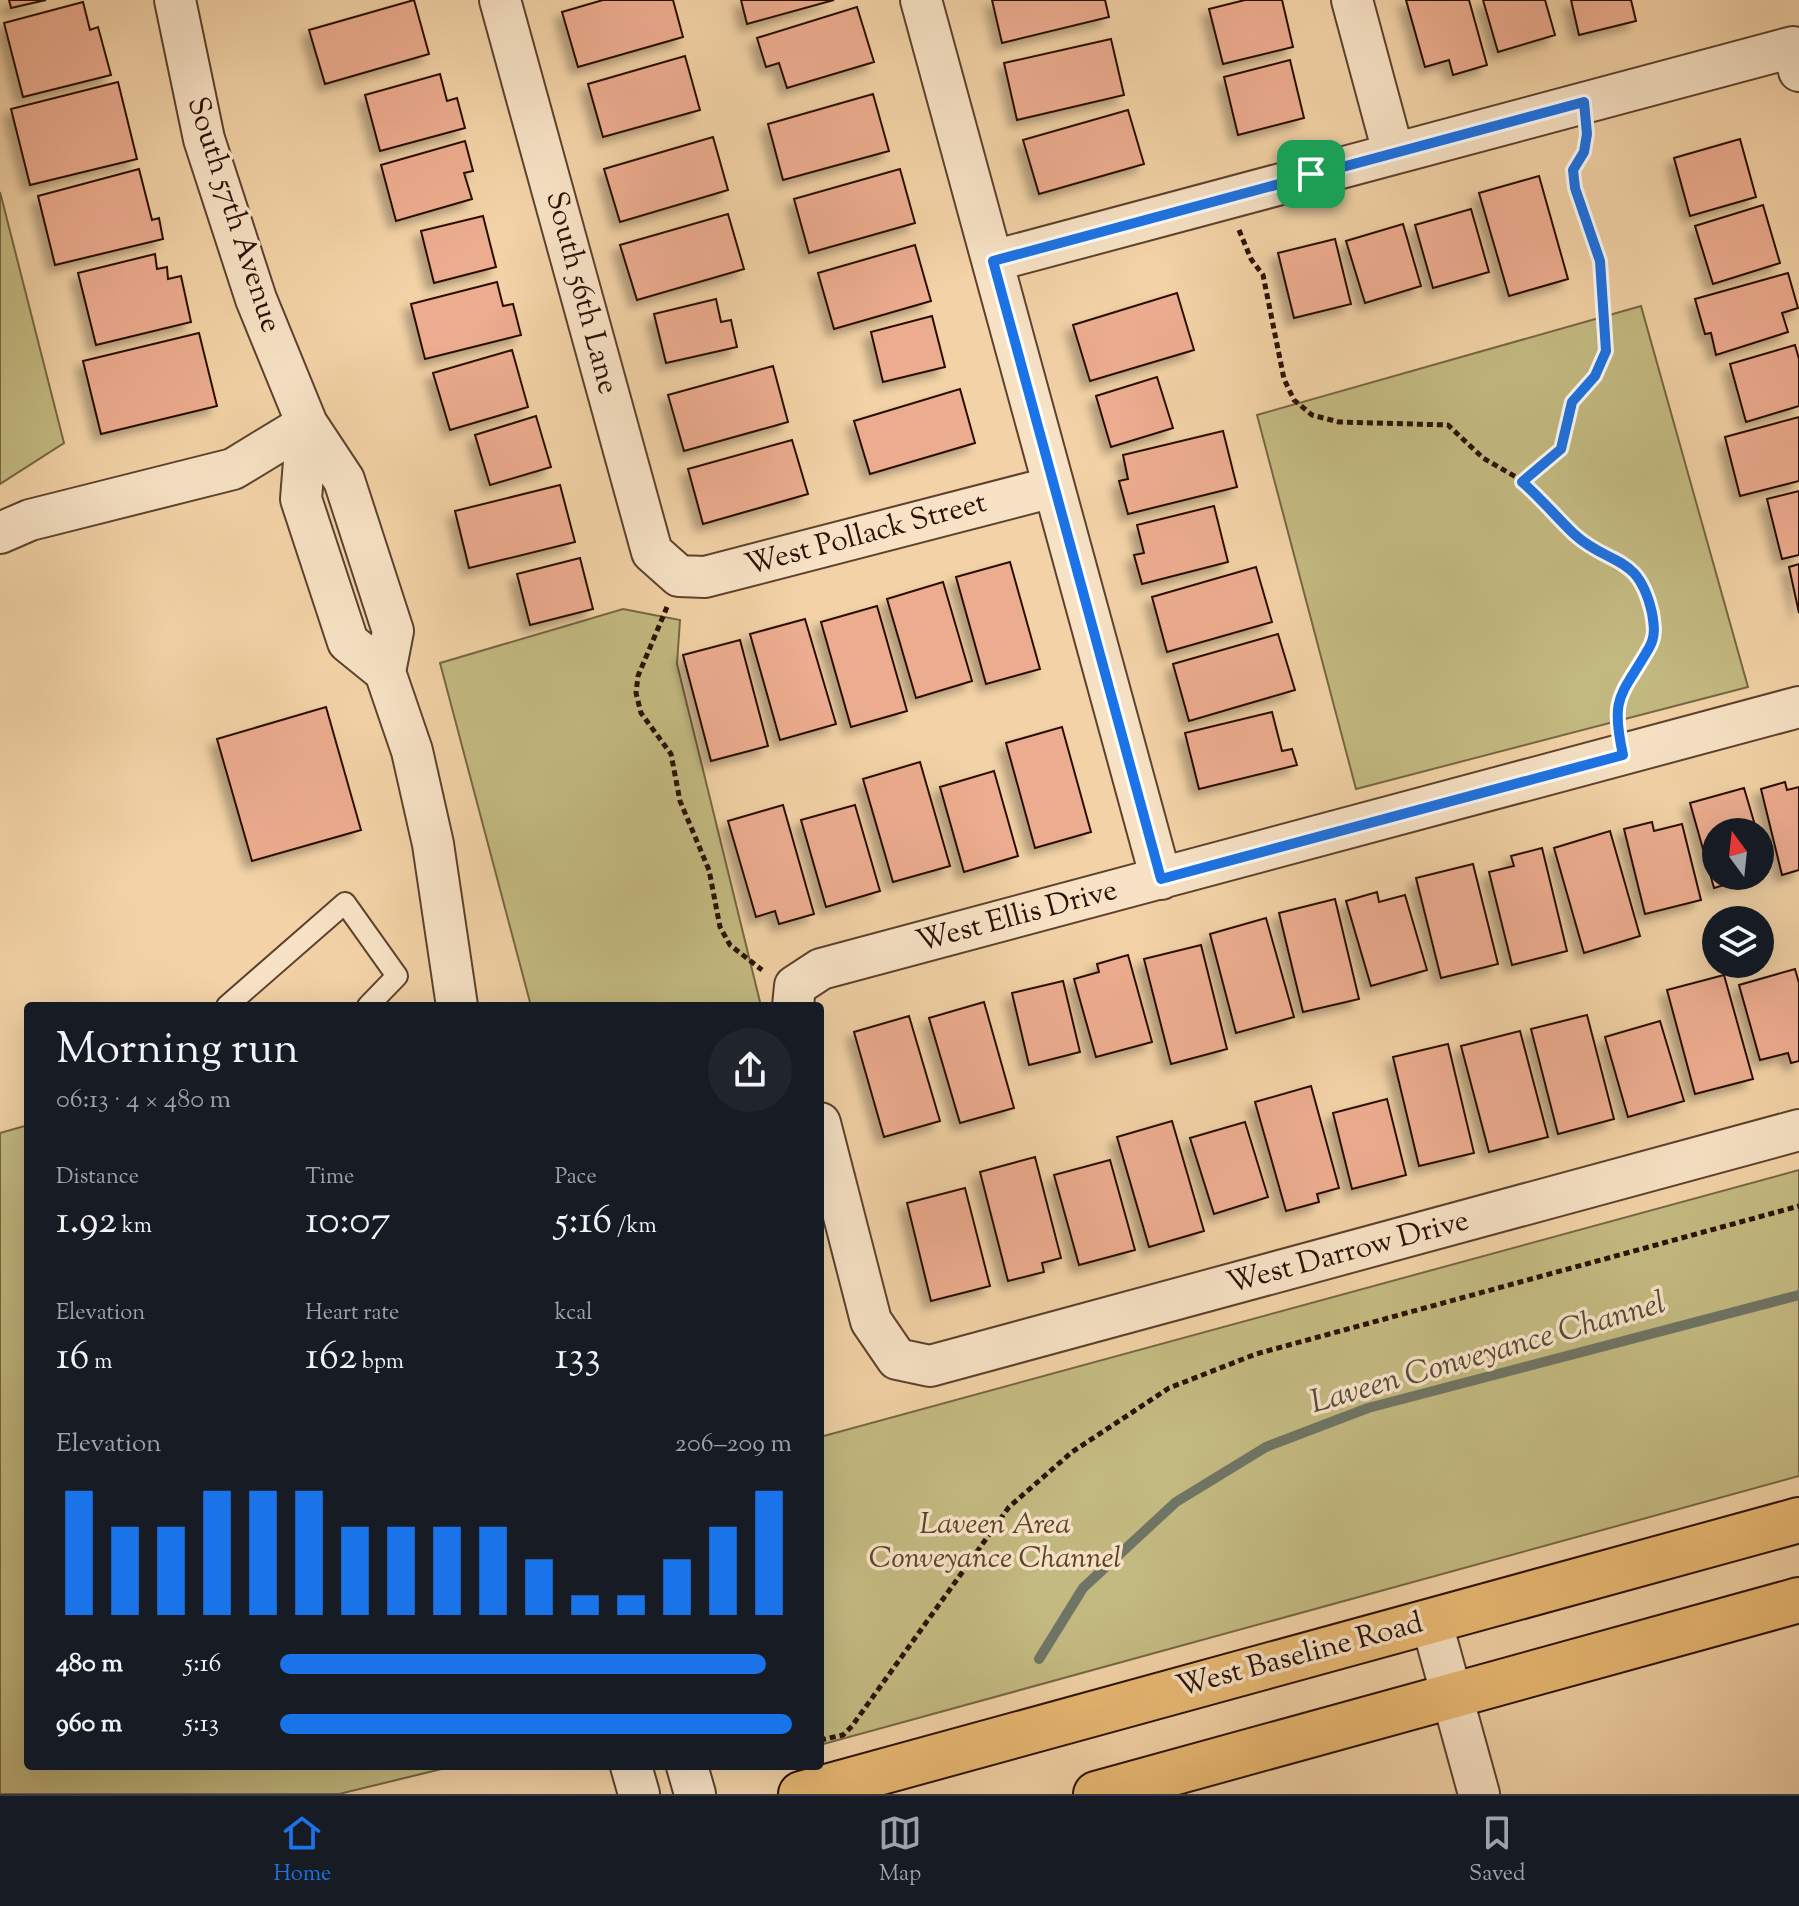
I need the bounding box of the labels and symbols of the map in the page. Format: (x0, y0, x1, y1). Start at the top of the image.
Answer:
street label: South 57th Avenue (175, 92, 291, 338)
pin (1277, 140, 1345, 208)
street label: South 56th Lane (533, 187, 629, 399)
street label: West Pollack Street (740, 482, 992, 588)
north arrow (1702, 818, 1774, 890)
street label: West Ellis Drive (912, 870, 1122, 964)
street label: West Darrow Drive (1222, 1200, 1474, 1306)
water label: Laveen Conveyance Channel (1305, 1281, 1671, 1427)
park label: Laveen Area Conveyance Channel (869, 1504, 1121, 1581)
street label: West Baseline Road (1172, 1602, 1428, 1710)

